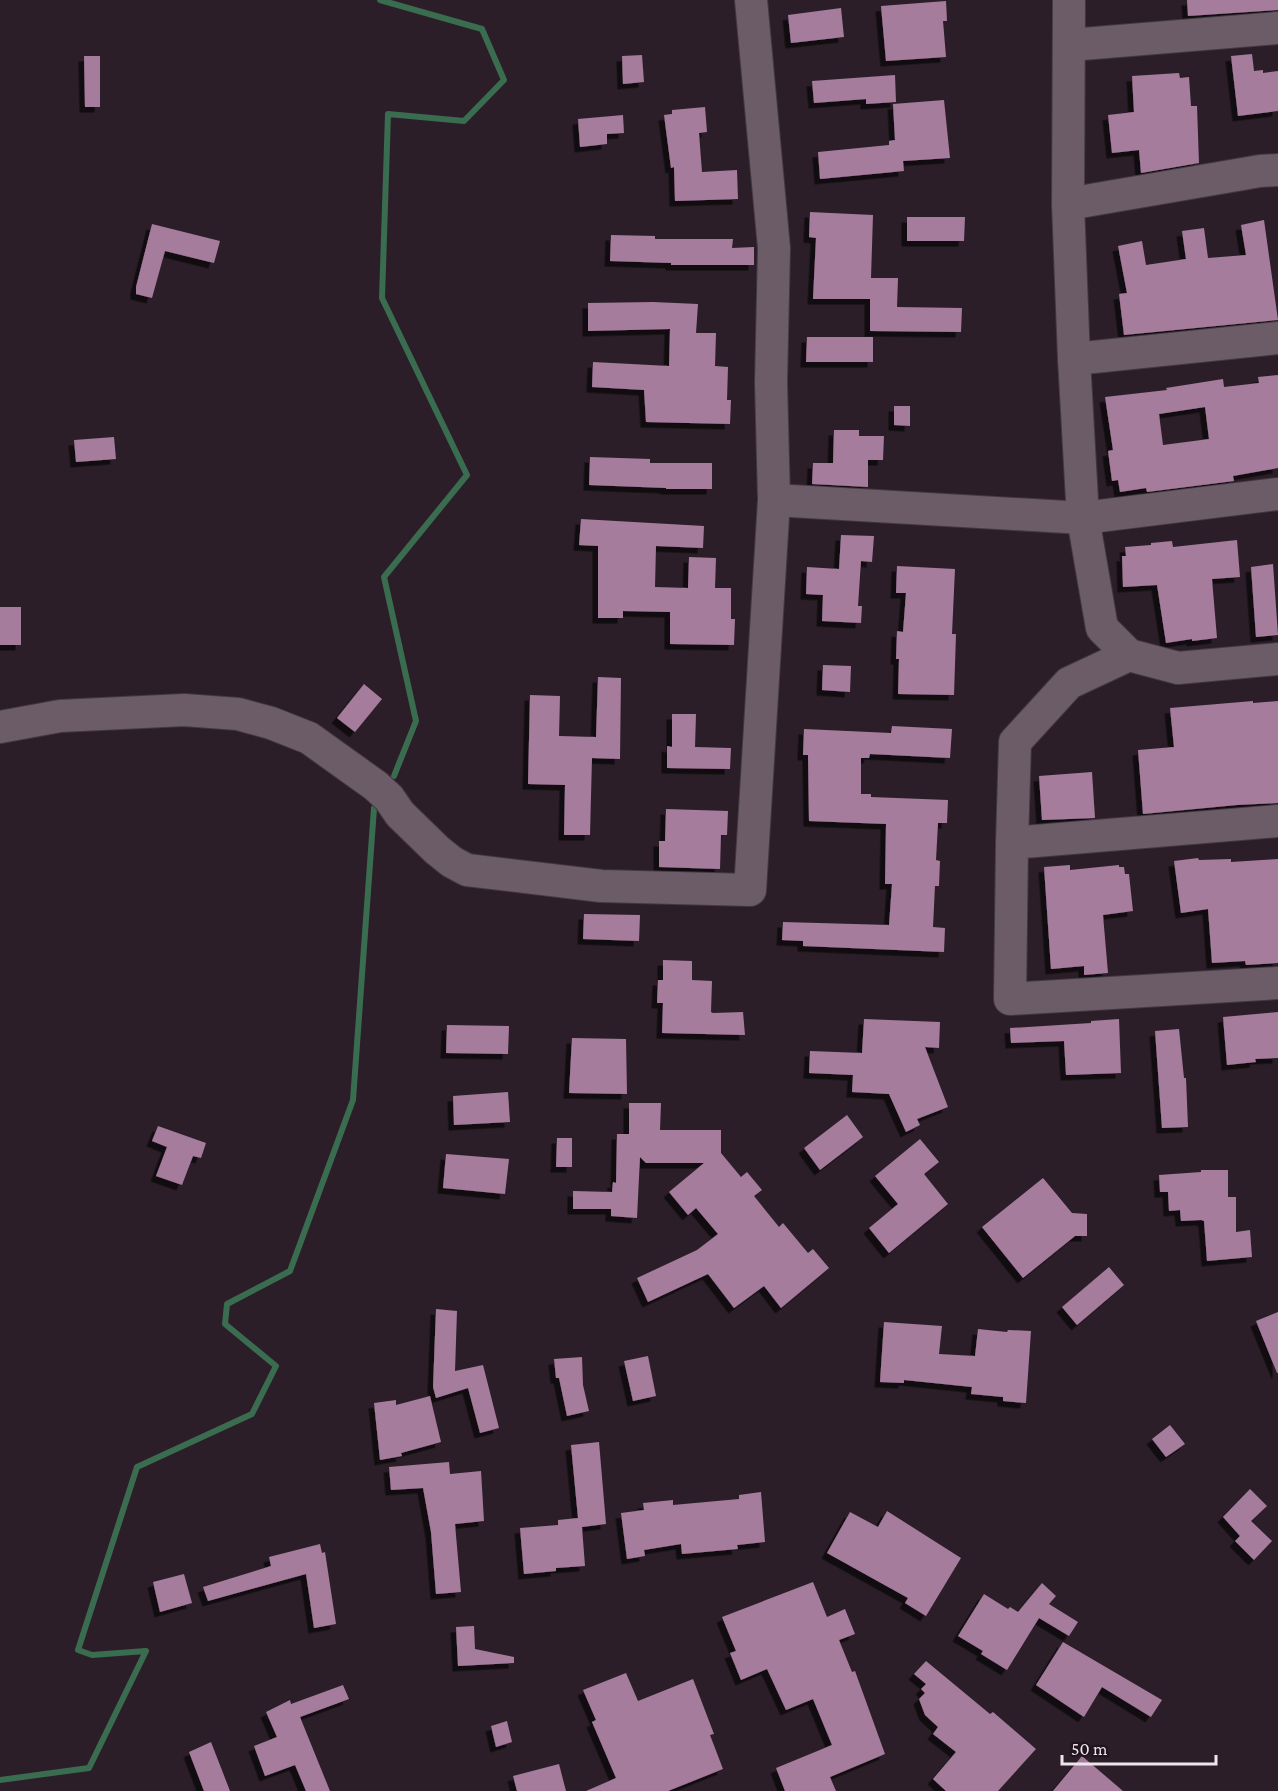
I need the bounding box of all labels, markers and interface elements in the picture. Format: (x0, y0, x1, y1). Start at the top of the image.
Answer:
scale bar (1062, 1728, 1216, 1766)
text: 50 m (1071, 1739, 1108, 1759)

